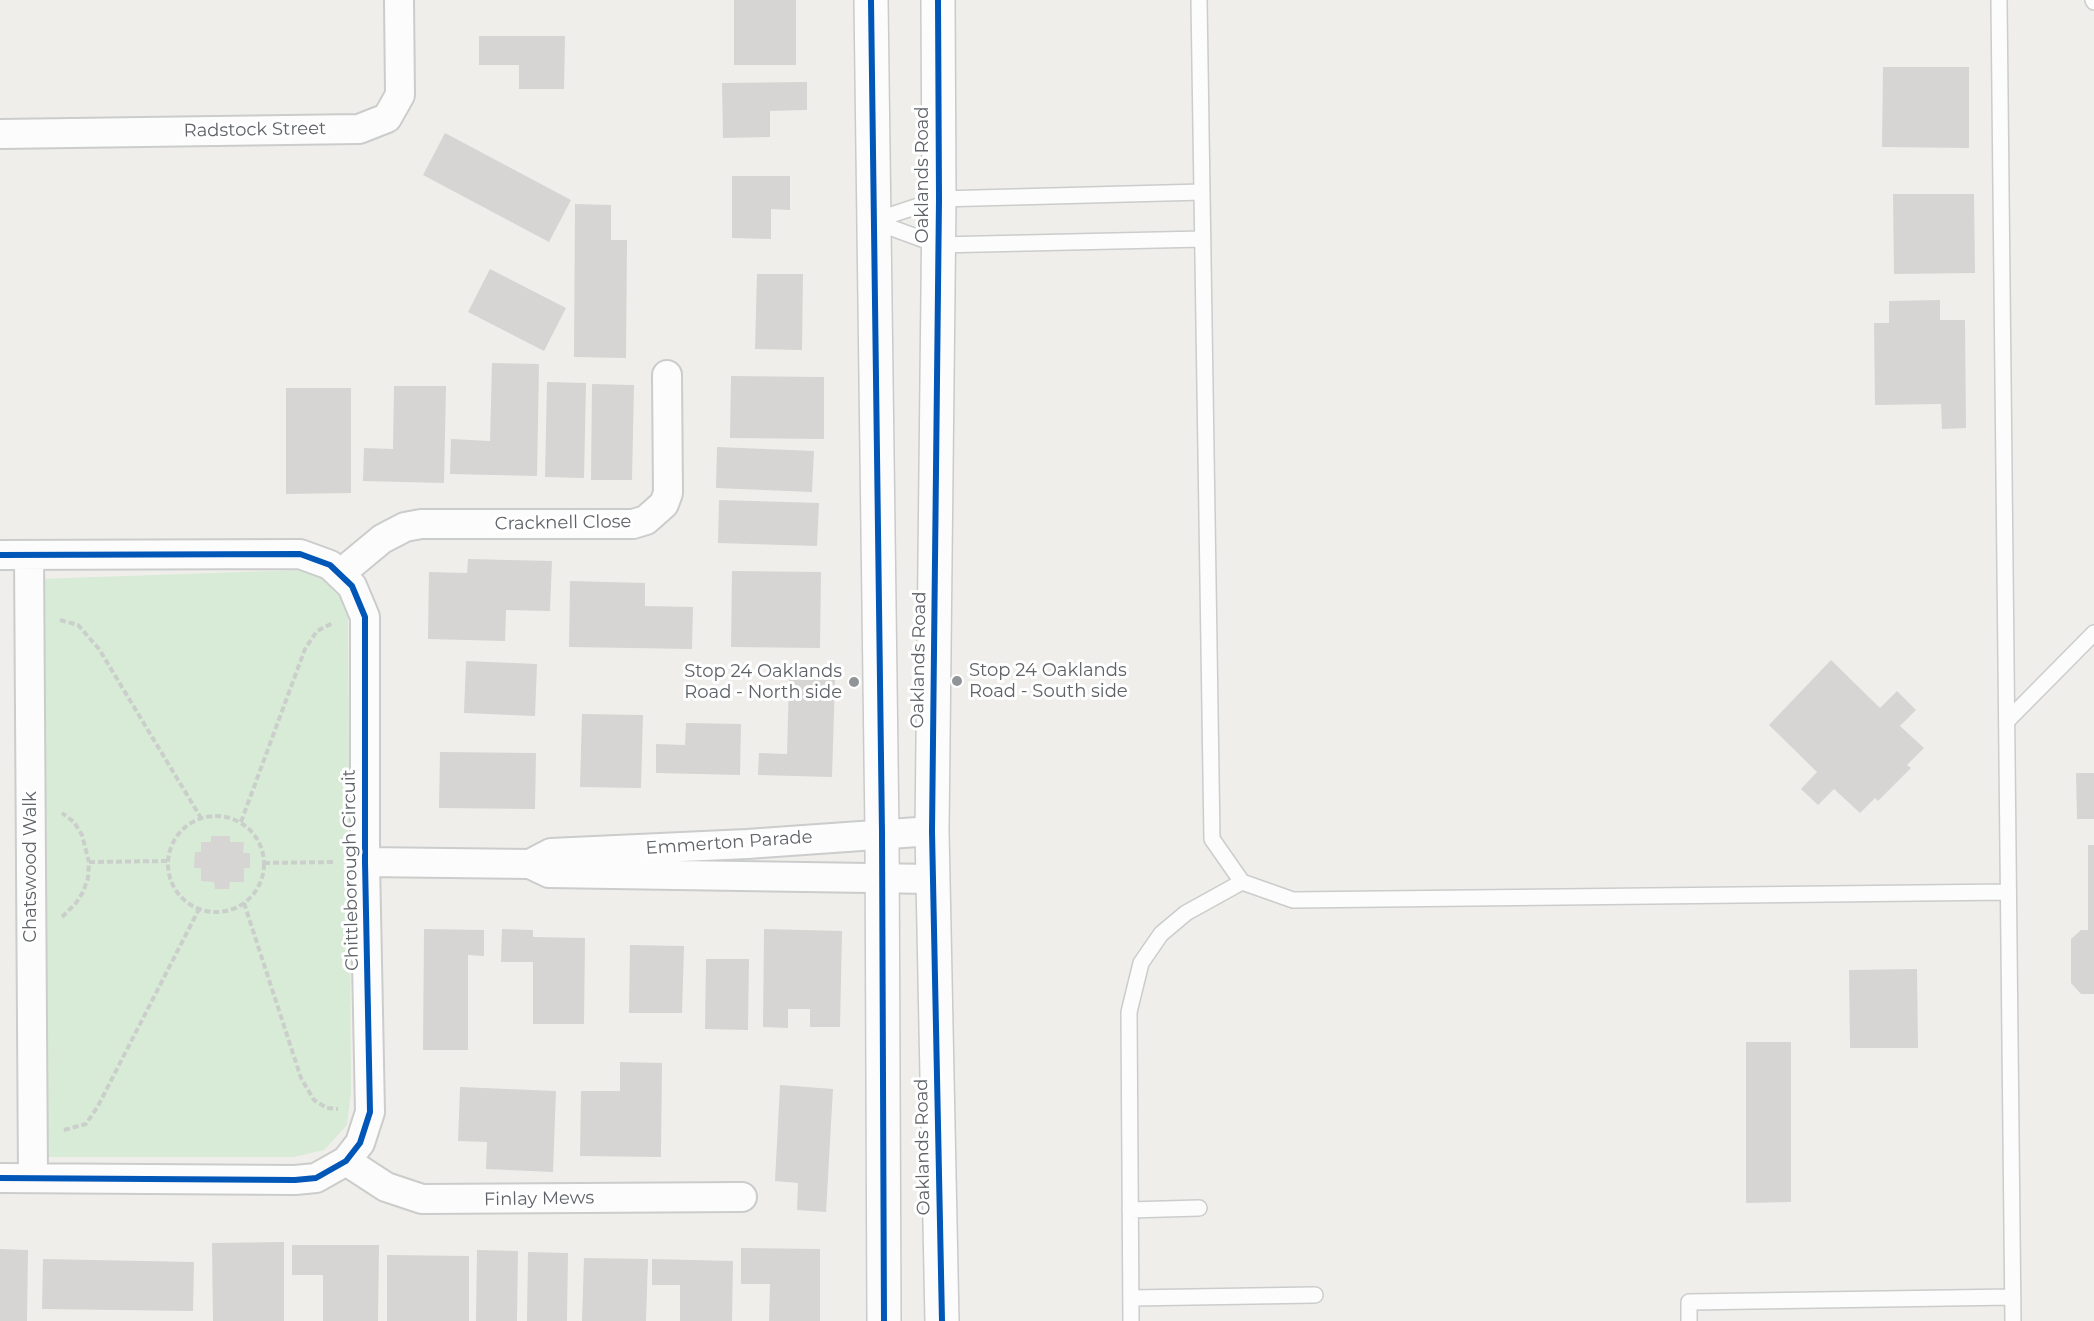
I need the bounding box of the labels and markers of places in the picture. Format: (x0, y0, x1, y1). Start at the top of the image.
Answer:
place label: Stop 24 Oaklands Road - South side (969, 660, 1128, 702)
place label: Stop 24 Oaklands Road - North side (684, 661, 842, 704)
marker: Stop 24 Oaklands Road - South side (950, 674, 964, 688)
marker: Stop 24 Oaklands Road - North side (847, 675, 861, 689)

